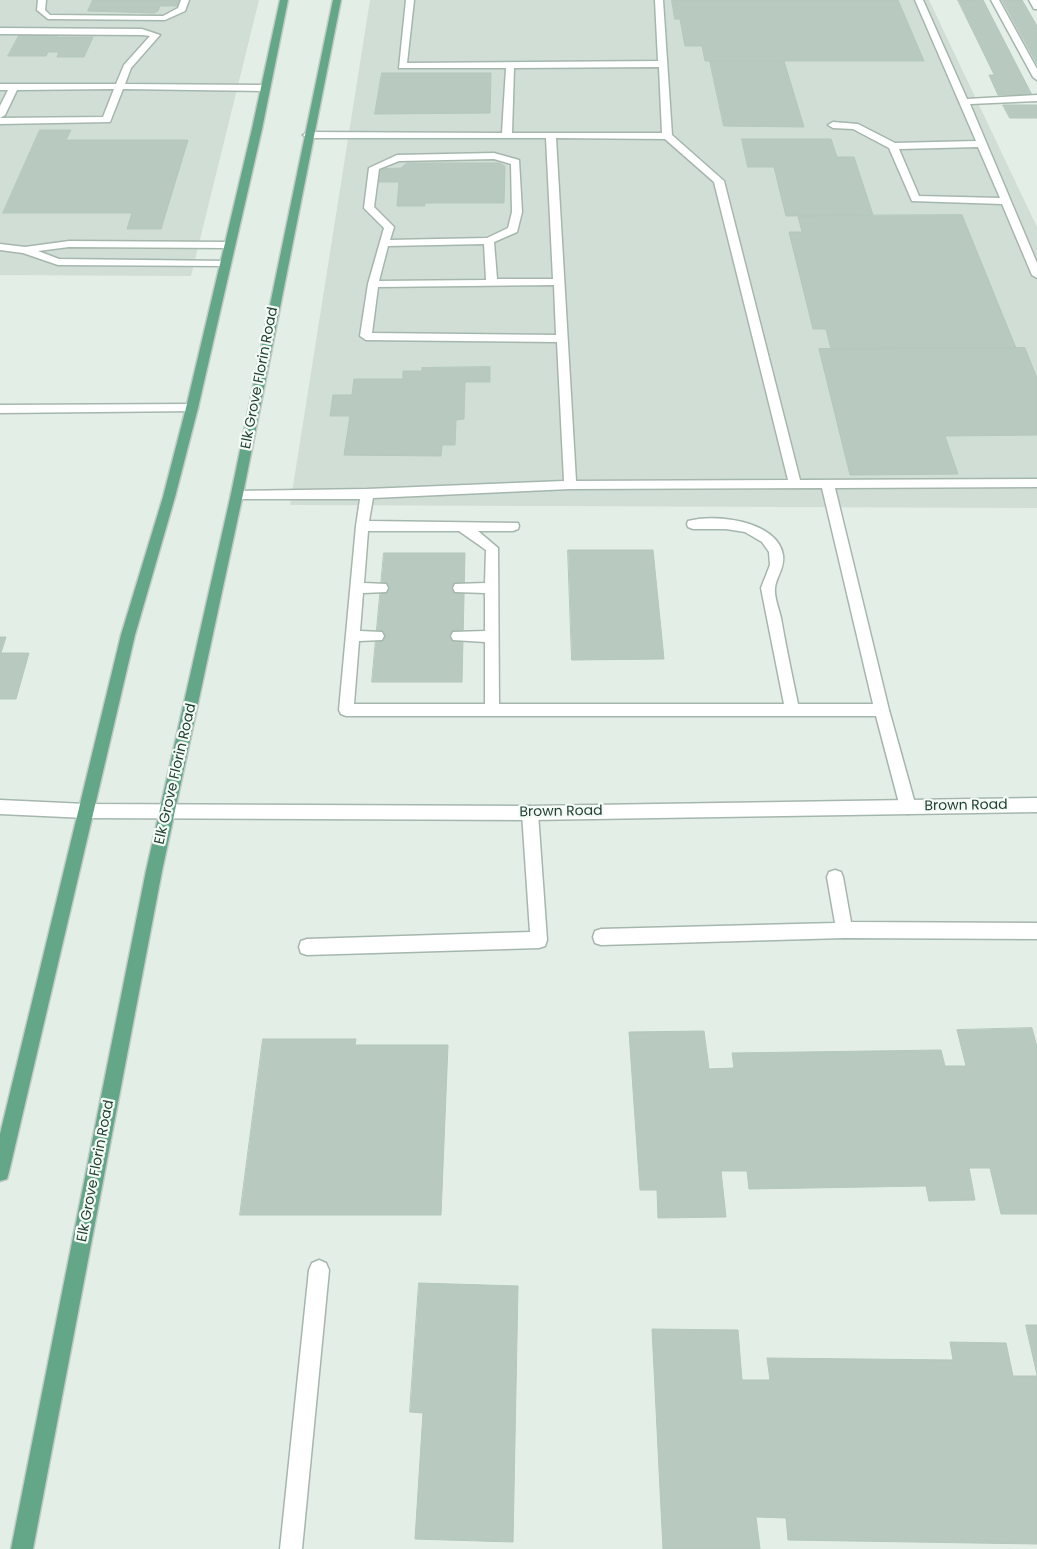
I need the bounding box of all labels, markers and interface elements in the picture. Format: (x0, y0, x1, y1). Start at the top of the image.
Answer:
street label: Elk Grove Florin Road (238, 306, 282, 450)
street label: Elk Grove Florin Road (152, 702, 200, 846)
street label: Brown Road (924, 797, 1008, 815)
street label: Brown Road (519, 803, 603, 821)
street label: Elk Grove Florin Road (74, 1099, 118, 1243)

